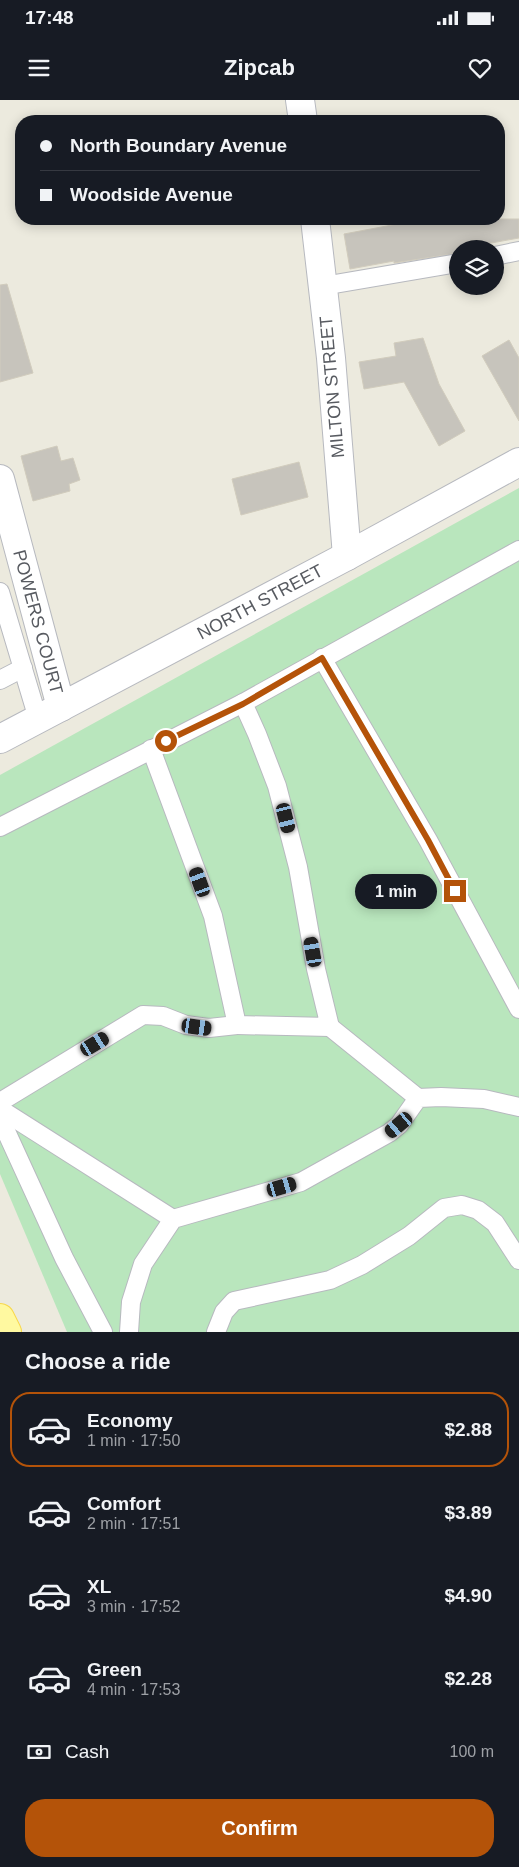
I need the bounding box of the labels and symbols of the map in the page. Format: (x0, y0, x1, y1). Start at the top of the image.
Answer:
street label: MILTON STREET (316, 315, 348, 459)
street label: POWERS COURT (9, 548, 67, 696)
street label: NORTH STREET (194, 560, 326, 644)
route start (155, 730, 177, 752)
car (275, 802, 296, 834)
car (187, 865, 212, 899)
callout: 1 min (355, 874, 438, 908)
route end (444, 880, 466, 902)
car (303, 936, 322, 968)
car (181, 1017, 212, 1037)
car (78, 1030, 111, 1058)
car (382, 1110, 415, 1140)
car (265, 1176, 298, 1198)

